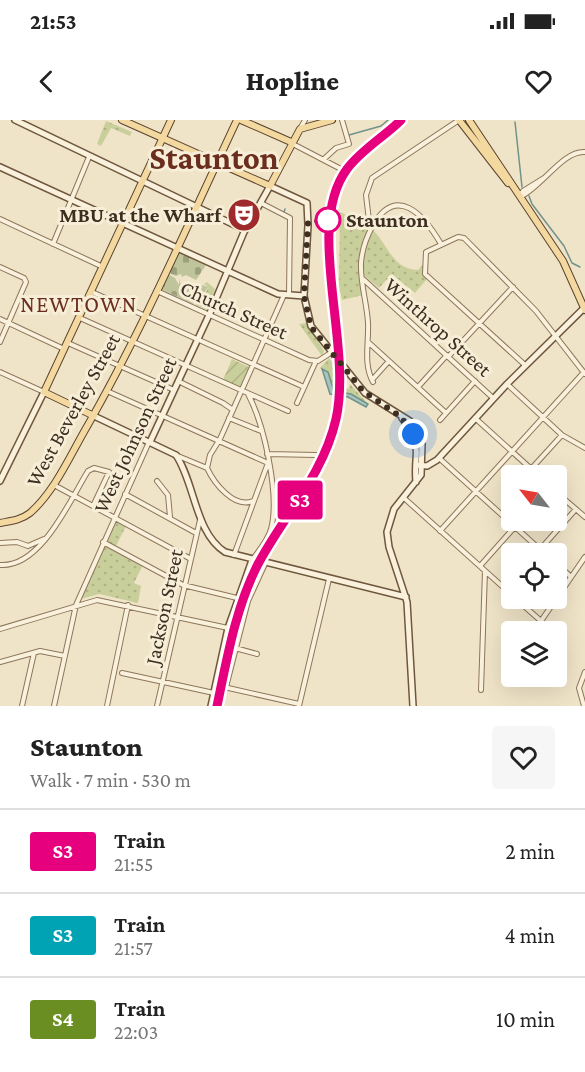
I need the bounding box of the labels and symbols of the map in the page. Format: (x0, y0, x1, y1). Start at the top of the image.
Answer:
district label: Staunton (149, 139, 279, 176)
theatre icon: MBU at the Wharf (226, 197, 262, 233)
place label: MBU at the Wharf (59, 203, 222, 227)
marker: Staunton (315, 207, 341, 233)
place label: Staunton (346, 208, 429, 232)
street label: Winthrop Street (380, 273, 497, 382)
street label: Church Street (177, 276, 292, 345)
district label: NEWTOWN (20, 292, 138, 317)
street label: West Beverley Street (21, 328, 125, 491)
street label: West Johnson Street (88, 352, 182, 517)
your location (398, 419, 428, 449)
north arrow (501, 465, 567, 531)
line badge: S3 (273, 480, 327, 520)
street label: Jackson Street (140, 546, 188, 669)

